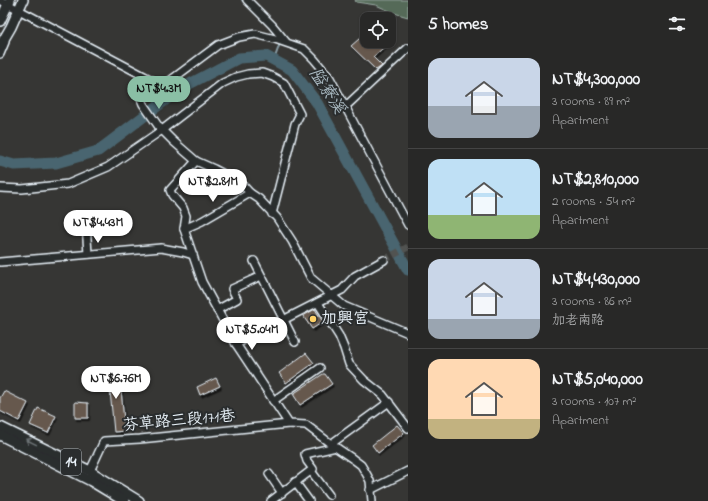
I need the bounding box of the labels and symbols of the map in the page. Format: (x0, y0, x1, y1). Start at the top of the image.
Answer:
water label: 隘寮溪 (303, 63, 352, 120)
pin: NT$4.3M (122, 76, 196, 110)
pin: NT$2.81M (172, 169, 254, 203)
pin: NT$4.43M (57, 210, 139, 244)
place label: 加興宮 (321, 307, 369, 331)
marker: 加興宮 (308, 314, 318, 324)
pin: NT$5.04M (211, 317, 293, 351)
pin: NT$6.76M (75, 366, 157, 400)
street label: 芬草路三段171巷 (122, 404, 236, 438)
one-way arrow (25, 438, 37, 445)
road number: 14 (61, 449, 81, 475)

